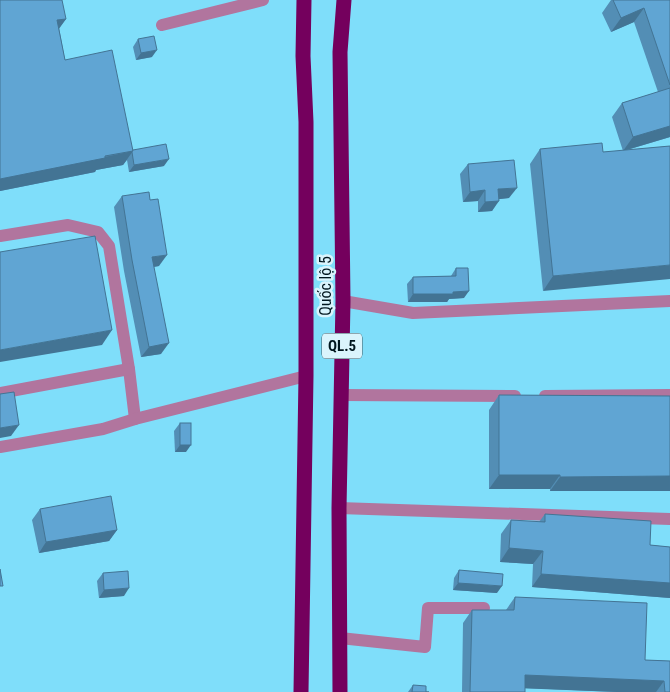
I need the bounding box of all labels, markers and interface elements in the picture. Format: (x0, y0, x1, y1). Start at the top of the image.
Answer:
street label: Quốc lộ 5 (316, 256, 335, 316)
road number: QL.5 (322, 334, 362, 358)

